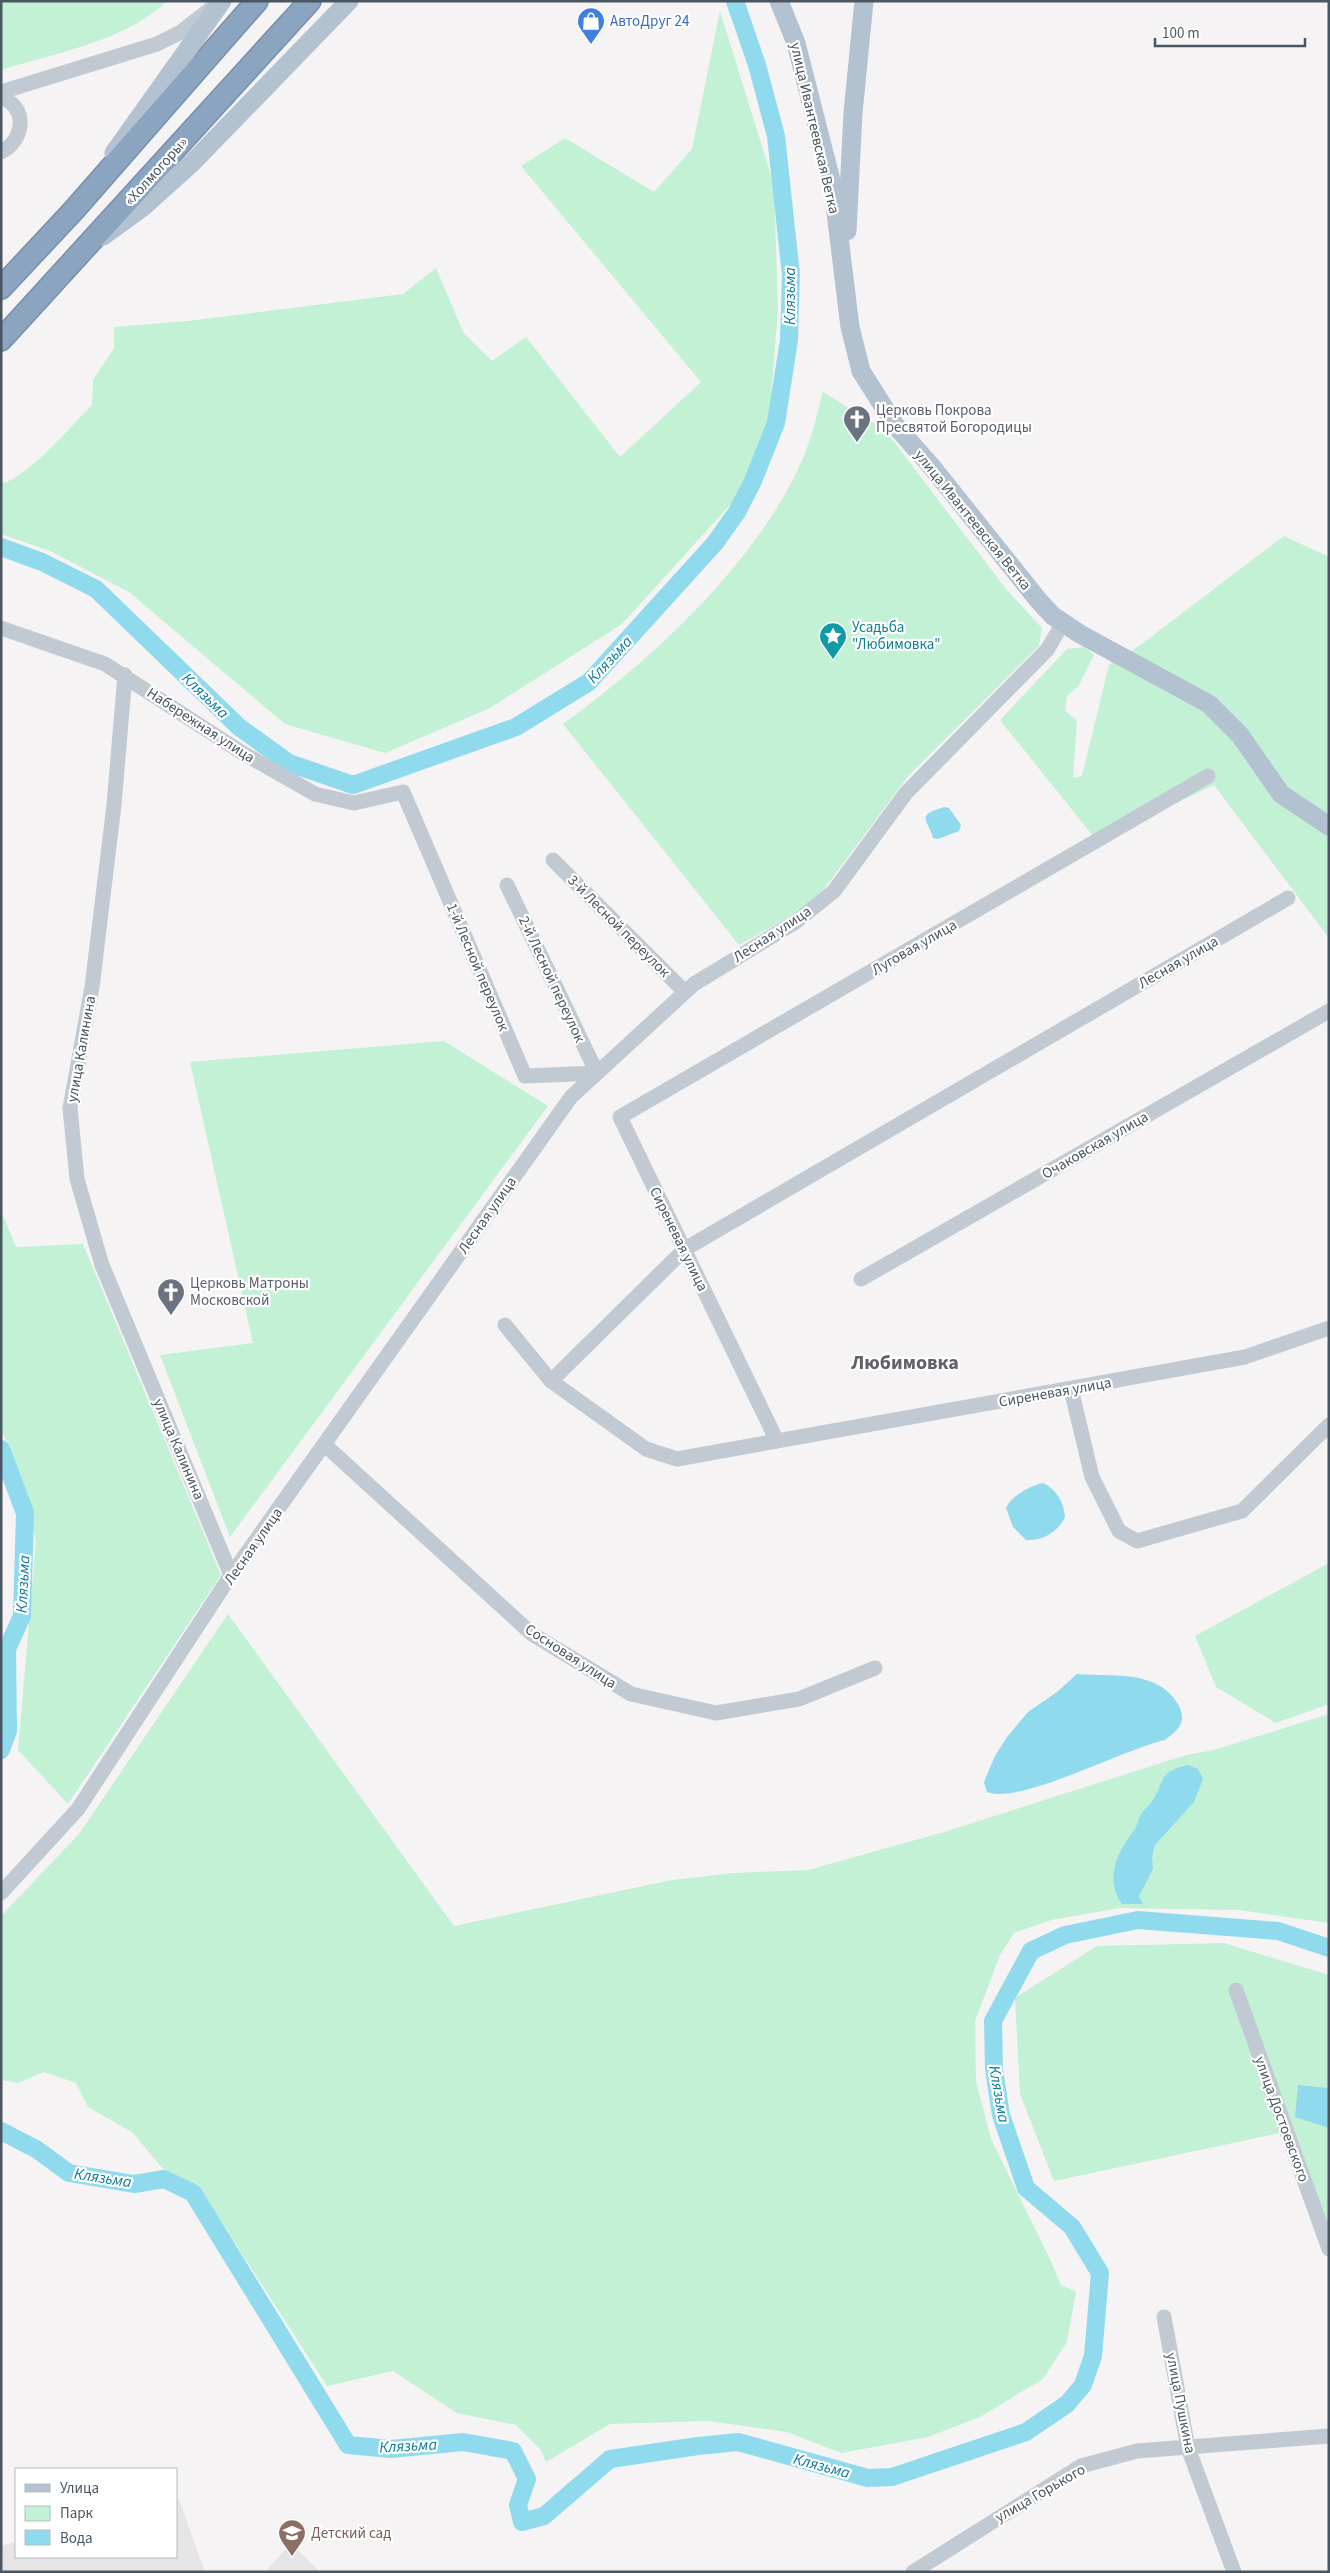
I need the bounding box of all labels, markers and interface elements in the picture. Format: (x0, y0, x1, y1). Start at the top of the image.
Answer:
shop icon: АвтоДруг 24 (576, 6, 606, 45)
place label: АвтоДруг 24 (610, 11, 690, 32)
scale bar (1155, 15, 1305, 47)
text: 100 m (1162, 23, 1200, 44)
street label: улица Ивантеевская Ветка (785, 40, 844, 216)
street label: «Холмогоры» (120, 132, 193, 210)
water label: Клязьма (779, 267, 801, 325)
place label: Церковь Покрова Пресвятой Богородицы (876, 400, 1032, 438)
church icon: Церковь Покрова Пресвятой Богородицы (842, 404, 872, 443)
street label: улица Ивантеевская Ветка (909, 446, 1036, 595)
place label: Усадьба "Любимовка" (852, 617, 941, 655)
place icon: Усадьба "Любимовка" (818, 621, 848, 660)
water label: Клязьма (582, 631, 638, 688)
water label: Клязьма (177, 668, 234, 724)
street label: Набережная улица (143, 683, 259, 768)
street label: 3-й Лесной переулок (563, 870, 675, 983)
street label: 1-й Лесной переулок (441, 900, 514, 1035)
street label: Лесная улица (729, 901, 816, 968)
street label: 2-й Лесной переулок (513, 913, 590, 1046)
street label: Луговая улица (868, 915, 961, 980)
street label: Лесная улица (1134, 931, 1222, 994)
street label: улица Калинина (62, 994, 101, 1104)
street label: Очаковская улица (1038, 1106, 1152, 1184)
street label: Лесная улица (453, 1172, 522, 1258)
street label: Сиреневая улица (644, 1183, 713, 1295)
place label: Церковь Матроны Московской (190, 1273, 309, 1311)
church icon: Церковь Матроны Московской (156, 1277, 186, 1316)
district label: Любимовка (850, 1349, 959, 1377)
street label: Сиреневая улица (997, 1372, 1113, 1413)
street label: улица Калинина (148, 1395, 209, 1503)
street label: Лесная улица (219, 1503, 288, 1589)
water label: Клязьма (10, 1554, 36, 1614)
street label: Сосновая улица (521, 1619, 621, 1694)
street label: улица Достоевского (1249, 2053, 1314, 2185)
water label: Клязьма (983, 2064, 1015, 2125)
water label: Клязьма (73, 2163, 134, 2193)
street label: улица Пушкина (1160, 2351, 1201, 2455)
water label: Клязьма (379, 2433, 438, 2458)
water label: Клязьма (791, 2448, 853, 2484)
street label: улица Горького (991, 2459, 1089, 2528)
legend (15, 2468, 178, 2558)
text: Улица (60, 2478, 99, 2499)
text: Парк (60, 2503, 94, 2524)
school or university icon: Детский сад (277, 2518, 307, 2557)
place label: Детский сад (311, 2523, 391, 2544)
text: Вода (60, 2528, 93, 2549)

